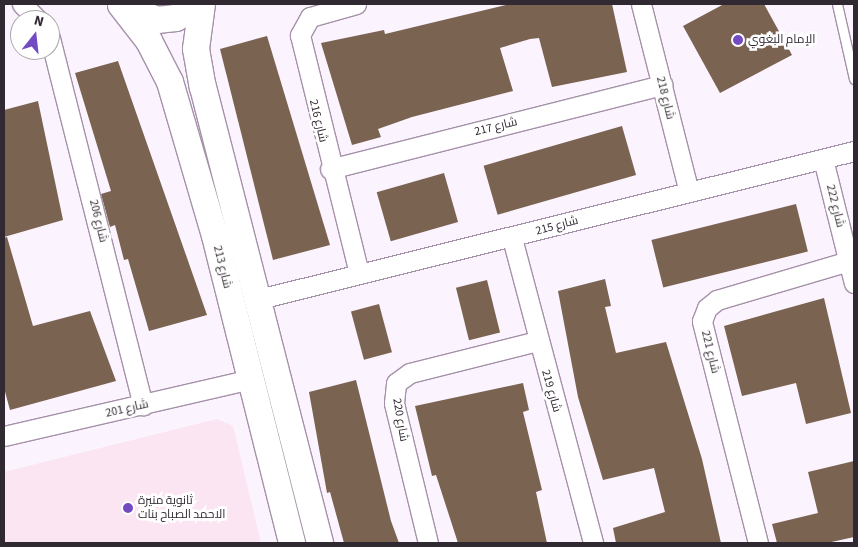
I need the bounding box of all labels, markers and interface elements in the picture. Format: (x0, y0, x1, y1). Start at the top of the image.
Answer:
north arrow (10, 10, 60, 60)
text: N (32, 11, 46, 32)
place label: الإمام البغوي (748, 33, 815, 47)
marker: الإمام البغوي (732, 34, 744, 46)
street label: شارع 218 (653, 75, 677, 121)
street label: شارع 216 (306, 98, 330, 144)
street label: شارع 217 (473, 115, 519, 139)
street label: شارع 222 (823, 183, 847, 229)
street label: شارع 206 (86, 198, 110, 244)
street label: شارع 215 (534, 213, 580, 239)
street label: شارع 213 (210, 244, 234, 290)
street label: شارع 221 (698, 329, 722, 375)
street label: شارع 219 (538, 368, 564, 414)
street label: شارع 201 (104, 397, 150, 421)
street label: شارع 220 (389, 397, 411, 443)
place label: ثانوية منيرة الاحمد الصباح بنات (138, 494, 225, 522)
marker: ثانوية منيرة الاحمد الصباح بنات (122, 502, 134, 514)

